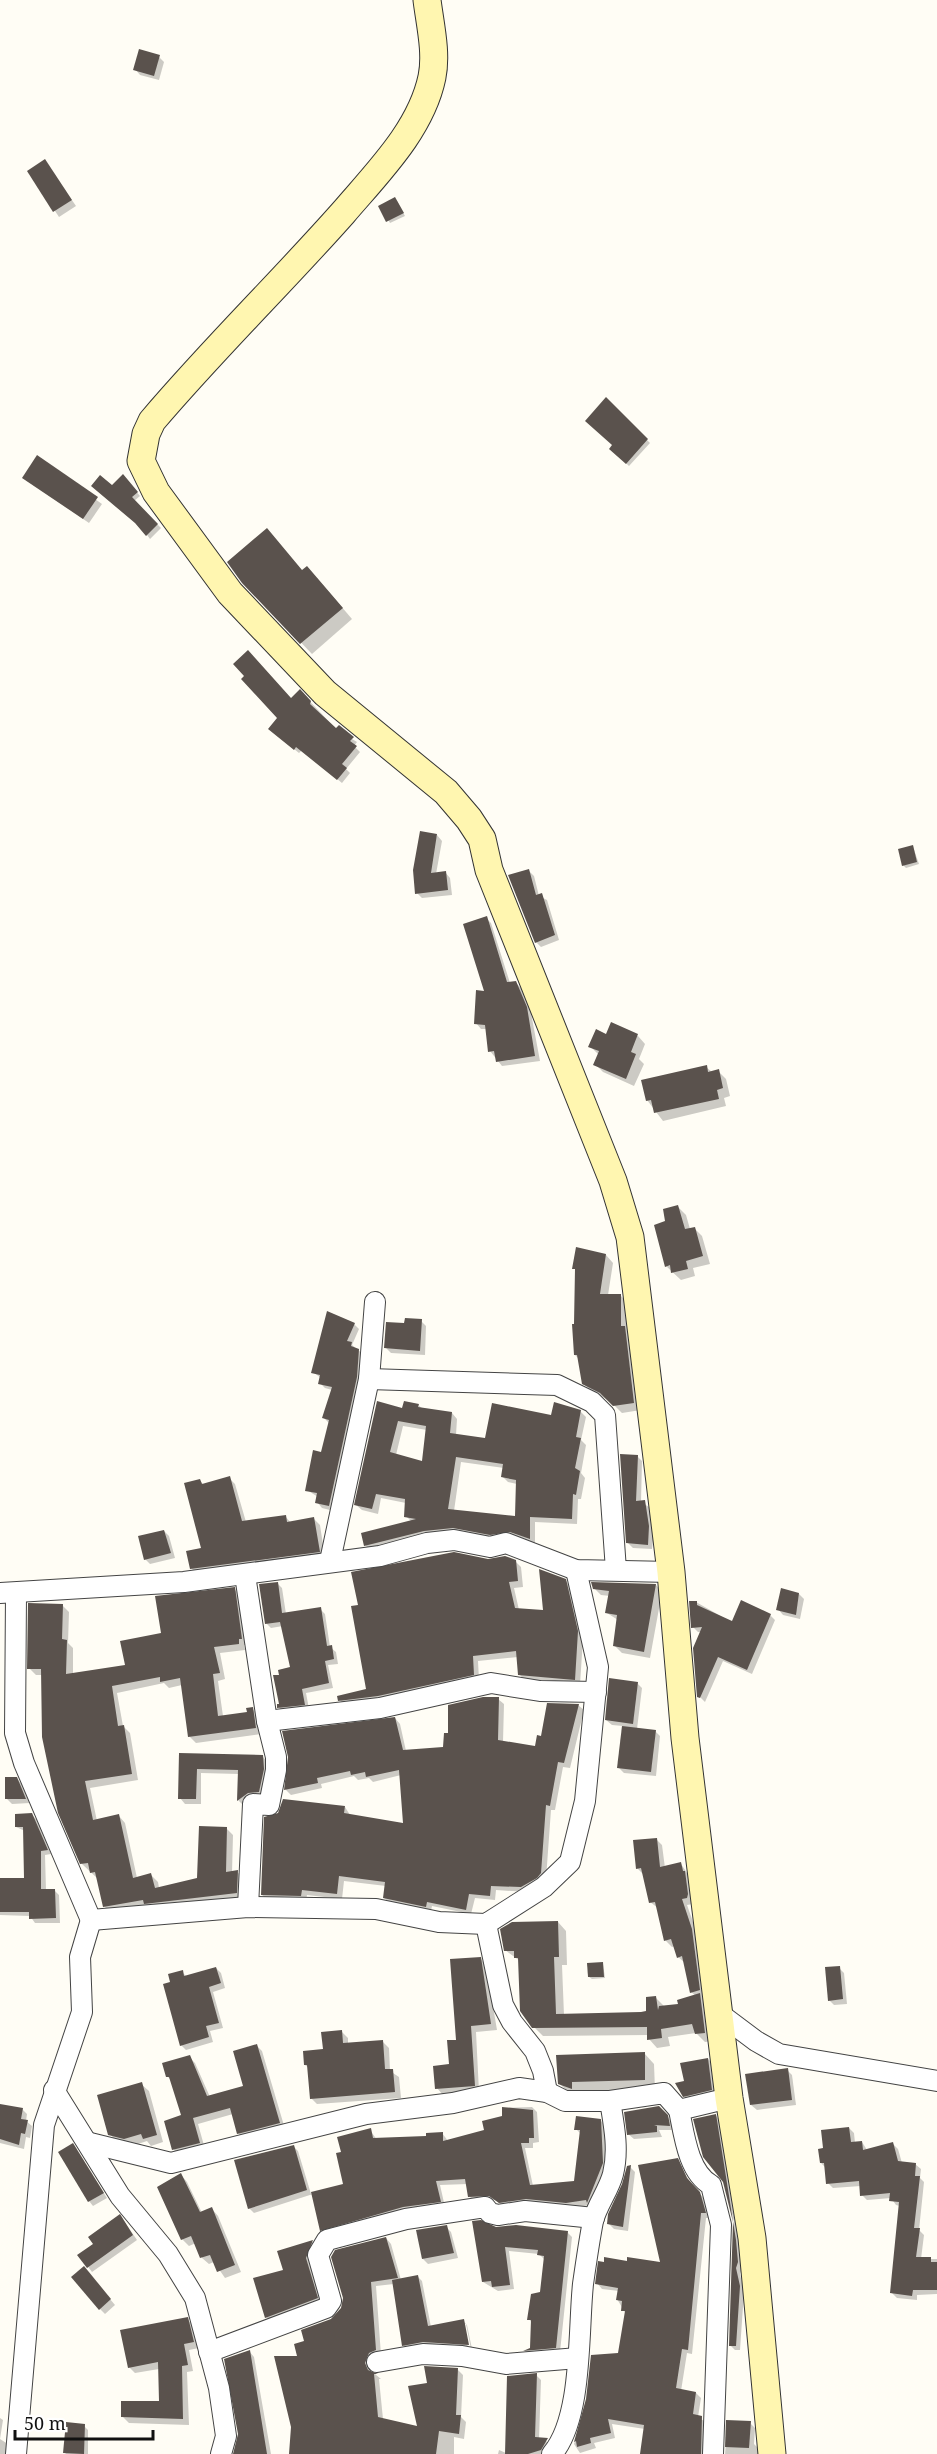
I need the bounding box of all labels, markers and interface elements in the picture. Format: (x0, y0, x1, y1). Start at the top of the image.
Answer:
scale bar (15, 2403, 153, 2441)
text: 50 m (24, 2411, 66, 2435)

